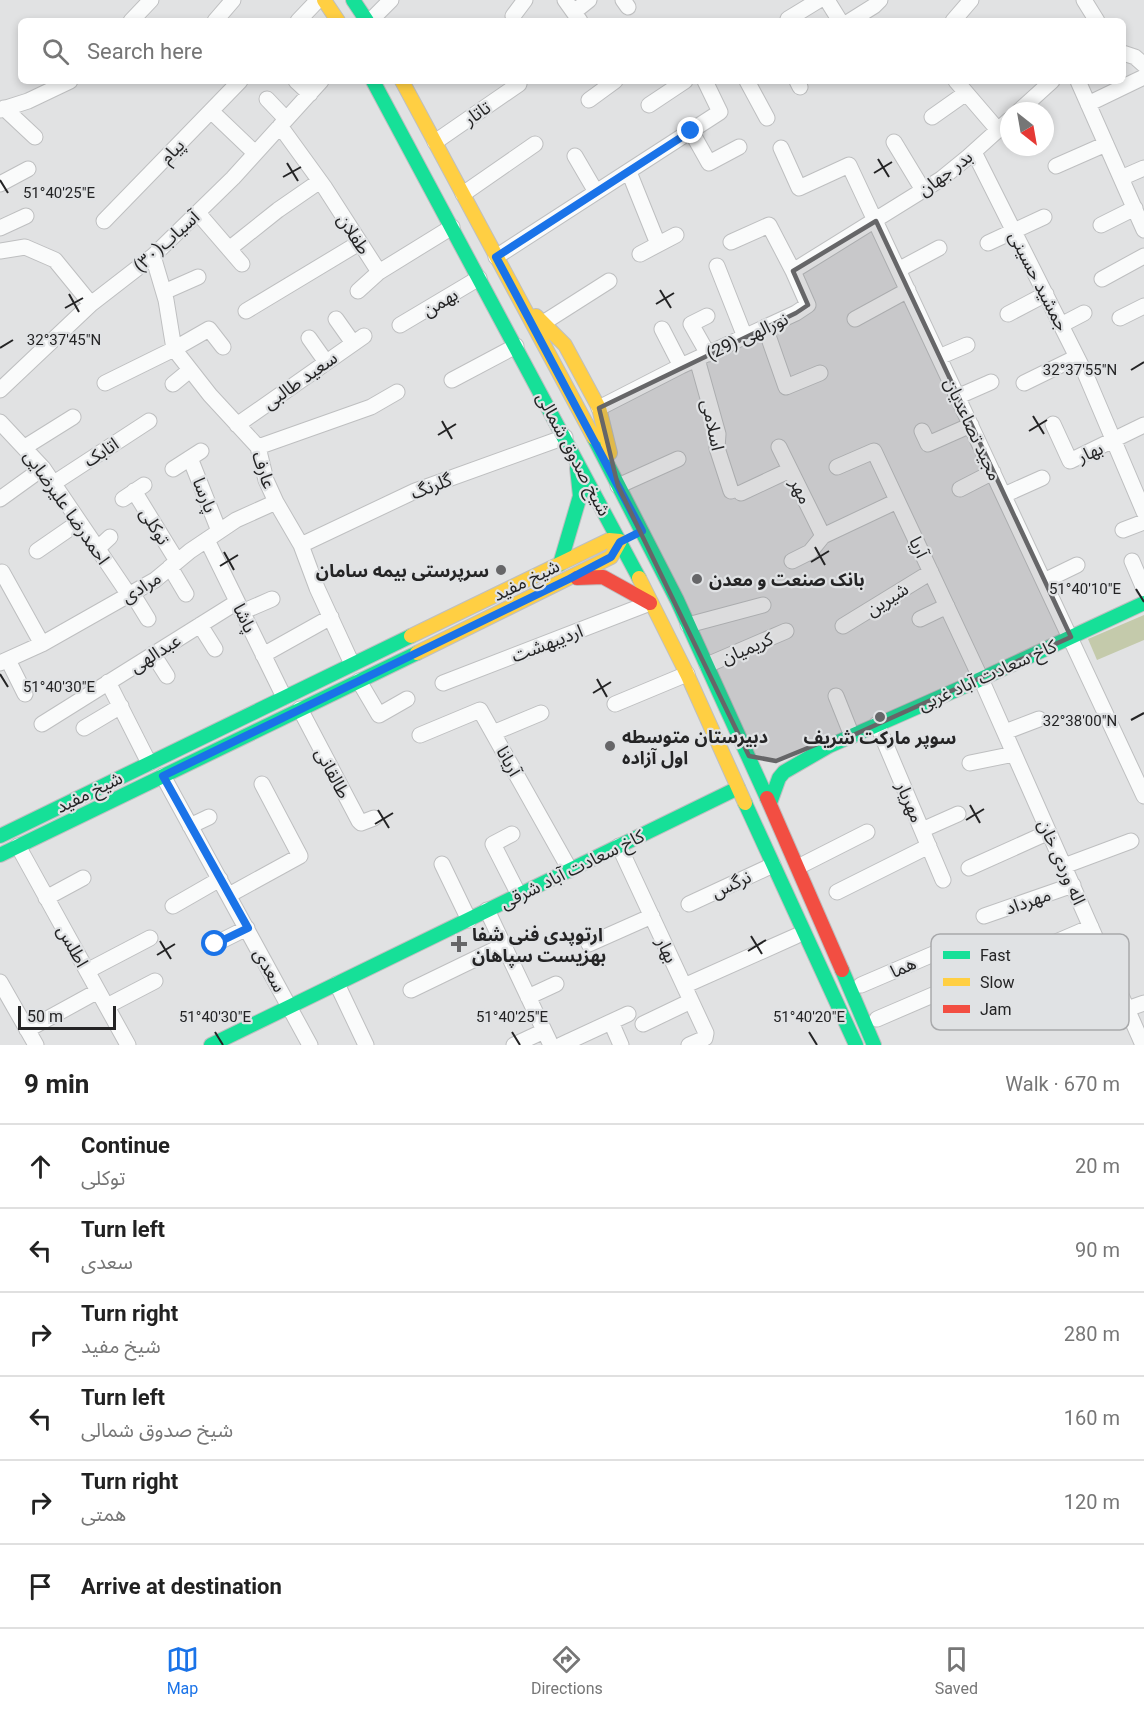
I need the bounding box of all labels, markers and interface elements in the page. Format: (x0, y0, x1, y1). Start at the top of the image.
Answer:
search box (18, 18, 1126, 84)
icon: search (39, 35, 72, 68)
text: Search here (87, 39, 203, 64)
street label: تاتار (459, 97, 495, 131)
north arrow (1000, 102, 1054, 156)
route end (677, 117, 703, 143)
street label: پیام (155, 134, 191, 170)
street label: بدر جهان (914, 146, 977, 201)
text: 51°40'25"E (23, 184, 96, 202)
street label: آسیاب(۳۰) (129, 206, 204, 277)
street label: طفلان (332, 210, 375, 259)
street label: جمشید حسینی (1004, 228, 1073, 335)
street label: بهمن (419, 283, 462, 322)
street label: نورالهی (29) (703, 308, 792, 365)
text: 32°37'45"N (27, 331, 101, 349)
street label: سعید طالبی (259, 347, 342, 414)
text: 32°37'55"N (1043, 361, 1117, 379)
street label: مجید تصاعدیان (939, 374, 1006, 484)
street label: شیخ صدوق شمالی (530, 389, 615, 521)
street label: اسلامی (696, 397, 729, 453)
street label: اتابک (80, 433, 122, 471)
street label: بهار (1073, 437, 1106, 468)
street label: احمدرضا علیرضایی (19, 446, 114, 569)
street label: عارف (247, 449, 280, 492)
street label: گلرنگ (408, 468, 455, 504)
street label: پارسا (187, 474, 221, 516)
street label: مهر (785, 474, 816, 508)
street label: توکلی (135, 503, 174, 549)
street label: آریا (904, 533, 933, 562)
street label: شیخ مفید (489, 555, 564, 608)
place label: سرپرستی بیمه سامان (316, 560, 489, 582)
marker: سرپرستی بیمه سامان (494, 563, 508, 577)
street label: مرادی (117, 567, 165, 608)
place label: بانک صنعت و معدن (709, 569, 865, 590)
marker: بانک صنعت و معدن (690, 572, 704, 586)
street label: شیرین (862, 578, 913, 621)
text: 51°40'10"E (1049, 580, 1122, 598)
street label: پاشا (228, 600, 261, 637)
street label: اردیبهشت (508, 620, 586, 667)
street label: کریمیان (718, 628, 777, 669)
street label: عبدالهی (126, 629, 185, 678)
street label: کاخ سعادت آباد غربی (914, 635, 1061, 718)
text: 51°40'30"E (23, 678, 96, 696)
marker: سوپر مارکت شریف (873, 710, 887, 724)
text: 32°38'00"N (1043, 712, 1117, 730)
place label: دبیرستان متوسطه اول آزاده (622, 726, 768, 769)
place label: سوپر مارکت شریف (804, 727, 956, 749)
marker: دبیرستان متوسطه اول آزاده (603, 739, 617, 753)
street label: آریانا (491, 742, 526, 781)
street label: طالقانی (310, 744, 355, 802)
street label: شیخ مفید (52, 767, 127, 820)
street label: مهریار (891, 777, 928, 826)
street label: اله وردی خان (1033, 816, 1090, 908)
street label: کاخ سعادت آباد شرقی (497, 825, 649, 916)
street label: نرگس (708, 866, 755, 903)
street label: مهرداد (1003, 883, 1054, 919)
street label: اطلس (52, 921, 93, 971)
place label: ارتوپدی فنی شفا بهزیست سپاهان (472, 924, 606, 967)
route start (201, 930, 227, 956)
street label: بهار (651, 933, 682, 967)
legend (931, 934, 1129, 1030)
marker: ارتوپدی فنی شفا بهزیست سپاهان (450, 935, 468, 953)
street label: سعدی (249, 944, 291, 996)
text: Fast (980, 946, 1011, 965)
street label: هما (887, 952, 919, 982)
text: Slow (980, 973, 1015, 992)
text: Jam (980, 1000, 1012, 1019)
scale bar (18, 1003, 116, 1030)
text: 50 m (27, 1007, 63, 1026)
text: 51°40'30"E (179, 1008, 252, 1026)
text: 51°40'25"E (476, 1008, 549, 1026)
text: 51°40'20"E (773, 1008, 846, 1026)
text: 9 min (24, 1069, 89, 1099)
text: Walk · 670 m (1005, 1072, 1120, 1096)
text: Continue (81, 1133, 170, 1158)
icon: ahead (24, 1150, 57, 1183)
text: 20 m (1075, 1154, 1120, 1178)
text: توکلی (81, 1166, 125, 1190)
text: Turn left (81, 1217, 165, 1242)
icon: left (24, 1234, 57, 1267)
text: 90 m (1075, 1238, 1120, 1262)
text: سعدی (81, 1250, 133, 1274)
text: Turn right (81, 1301, 178, 1326)
icon: right (24, 1318, 57, 1351)
text: 280 m (1064, 1322, 1120, 1346)
text: شیخ مفید (81, 1334, 161, 1358)
text: Turn left (81, 1385, 165, 1410)
icon: left (24, 1402, 57, 1435)
text: 160 m (1064, 1406, 1120, 1430)
text: شیخ صدوق شمالی (81, 1418, 233, 1442)
text: Turn right (81, 1469, 178, 1494)
icon: right (24, 1486, 57, 1519)
text: 120 m (1064, 1490, 1120, 1514)
text: همتی (81, 1502, 126, 1526)
icon: arrive (24, 1570, 57, 1603)
text: Arrive at destination (81, 1574, 282, 1599)
tab: Map (166, 1643, 199, 1698)
tab: Directions (531, 1643, 603, 1698)
tab: Saved (935, 1643, 978, 1698)

